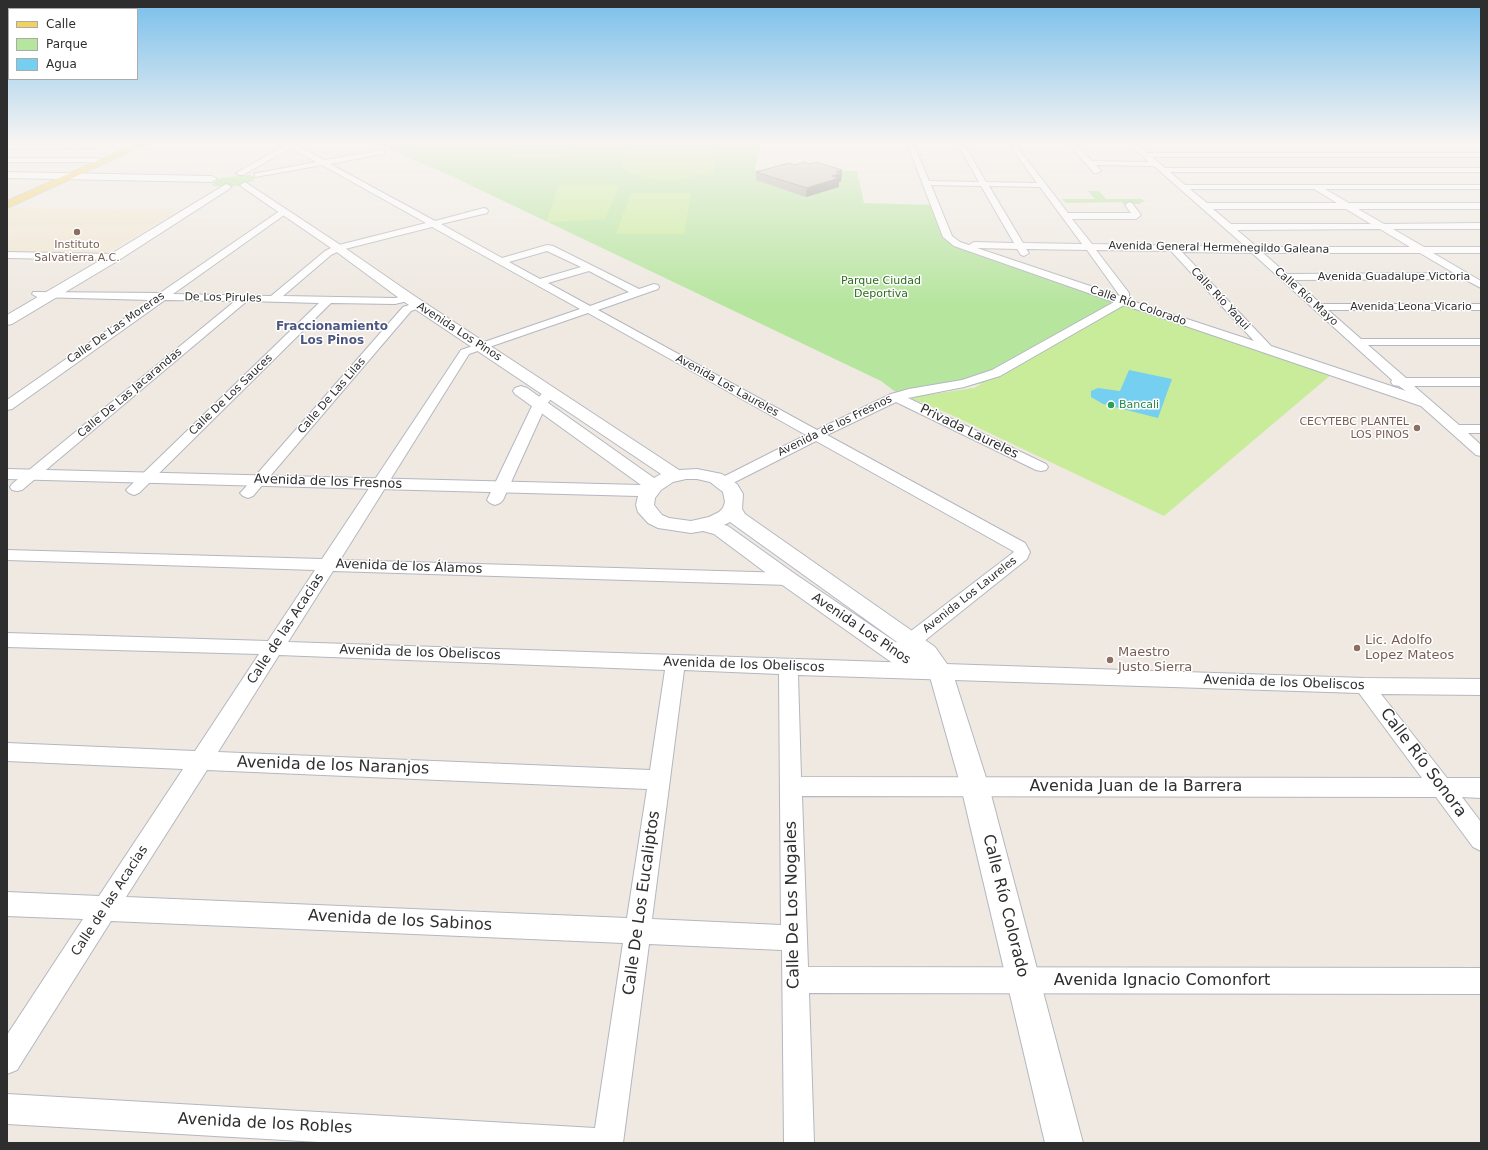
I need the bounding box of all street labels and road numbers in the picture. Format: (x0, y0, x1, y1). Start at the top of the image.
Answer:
street label: Avenida General Hermenegildo Galeana (1109, 239, 1329, 257)
street label: Calle Río Yaqui (1188, 265, 1252, 333)
street label: Calle Río Mayo (1271, 265, 1341, 329)
street label: Avenida Guadalupe Victoria (1318, 270, 1470, 284)
street label: Calle Río Colorado (1088, 283, 1188, 329)
street label: Calle De Las Moreras (65, 289, 167, 367)
street label: De Los Pirules (184, 291, 262, 305)
street label: Avenida Los Pinos (414, 300, 504, 364)
street label: Avenida Leona Vicario (1350, 300, 1472, 314)
street label: Calle De Las Jacarandas (75, 345, 185, 441)
street label: Calle De Los Sauces (187, 352, 275, 438)
street label: Avenida Los Laureles (673, 352, 781, 420)
street label: Calle De Las Lilas (295, 355, 369, 437)
street label: Avenida de los Fresnos (776, 393, 894, 459)
street label: Privada Laureles (917, 401, 1021, 463)
street label: Avenida de los Fresnos (254, 472, 402, 492)
street label: Avenida Los Laureles (920, 554, 1020, 636)
street label: Avenida de los Álamos (335, 557, 483, 577)
street label: Calle de las Acacias (244, 571, 328, 687)
street label: Avenida Los Pinos (809, 590, 913, 668)
street label: Avenida de los Obeliscos (339, 642, 501, 664)
street label: Avenida de los Obeliscos (663, 654, 825, 676)
street label: Avenida de los Obeliscos (1203, 672, 1365, 694)
street label: Calle Río Sonora (1376, 705, 1470, 821)
street label: Avenida de los Naranjos (236, 753, 430, 779)
street label: Avenida Juan de la Barrera (1030, 777, 1242, 797)
street label: Calle De Los Eucaliptos (620, 809, 664, 997)
street label: Calle De Los Nogales (782, 821, 804, 989)
street label: Calle Río Colorado (978, 832, 1032, 980)
street label: Calle de las Acacias (68, 843, 152, 959)
street label: Avenida de los Sabinos (307, 907, 493, 935)
street label: Avenida Ignacio Comonfort (1054, 971, 1270, 991)
street label: Avenida de los Robles (177, 1110, 353, 1138)

